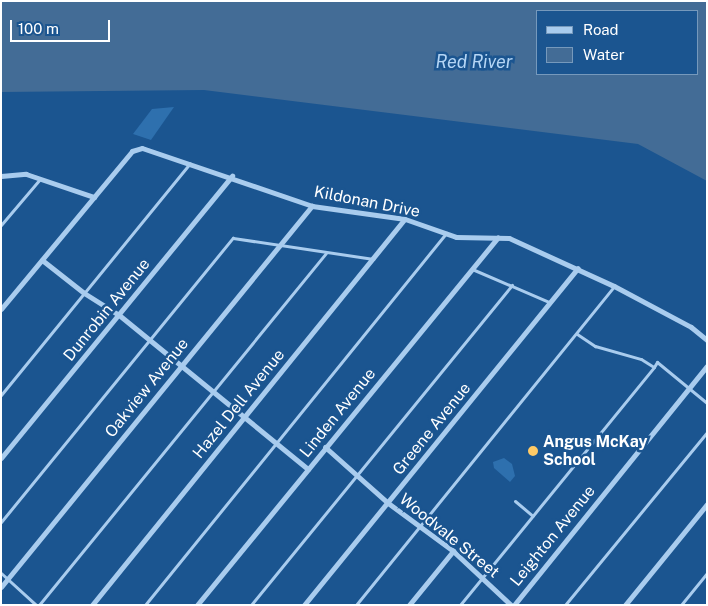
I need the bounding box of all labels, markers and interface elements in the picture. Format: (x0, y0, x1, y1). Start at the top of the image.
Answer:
scale bar (12, 10, 112, 42)
legend (536, 10, 698, 75)
text: 100 m (18, 20, 59, 37)
text: Road (583, 21, 619, 38)
text: Water (583, 46, 625, 63)
water label: Red River (435, 51, 513, 73)
street label: Kildonan Drive (312, 182, 422, 222)
street label: Dunrobin Avenue (60, 255, 154, 365)
street label: Oakview Avenue (101, 335, 193, 441)
street label: Hazel Dell Avenue (189, 346, 289, 462)
street label: Linden Avenue (296, 365, 380, 461)
street label: Greene Avenue (389, 379, 475, 479)
place label: Angus McKay School (543, 432, 648, 470)
marker: Angus McKay School (527, 445, 539, 457)
street label: Leighton Avenue (507, 482, 599, 590)
street label: Woodvale Street (395, 490, 503, 582)

